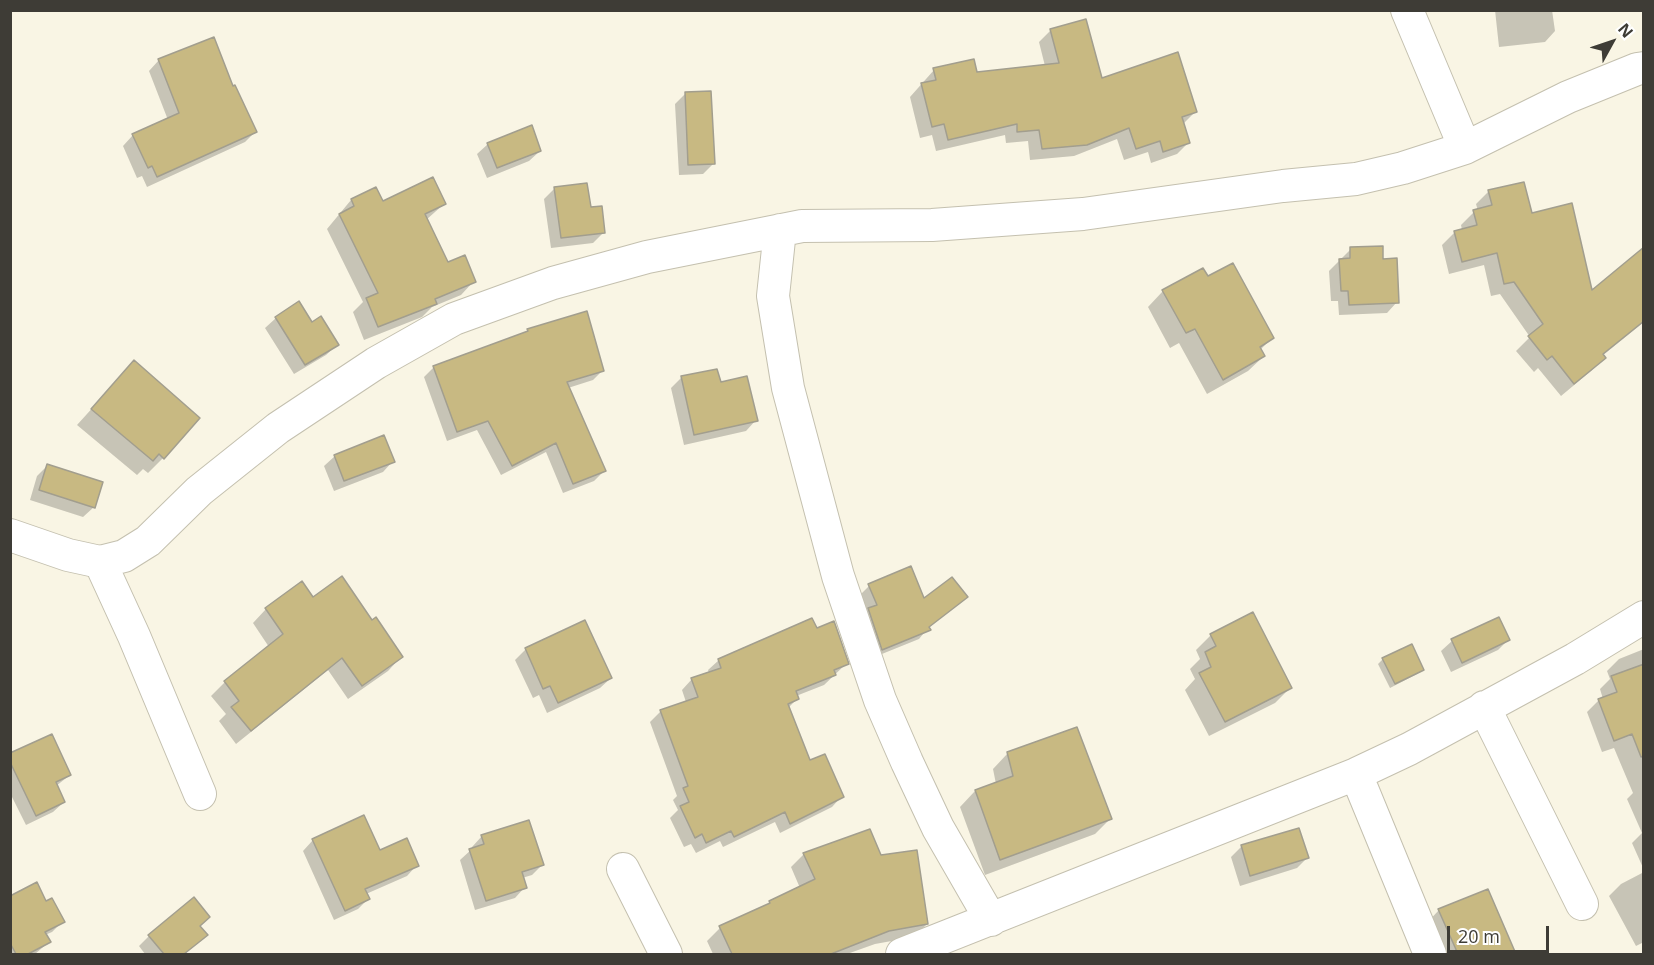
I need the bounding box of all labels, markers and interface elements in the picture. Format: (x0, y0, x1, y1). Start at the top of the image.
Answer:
north arrow (1582, 12, 1642, 72)
text: N (1613, 18, 1638, 42)
scale bar (1450, 914, 1552, 952)
text: 20 m (1458, 924, 1500, 948)

